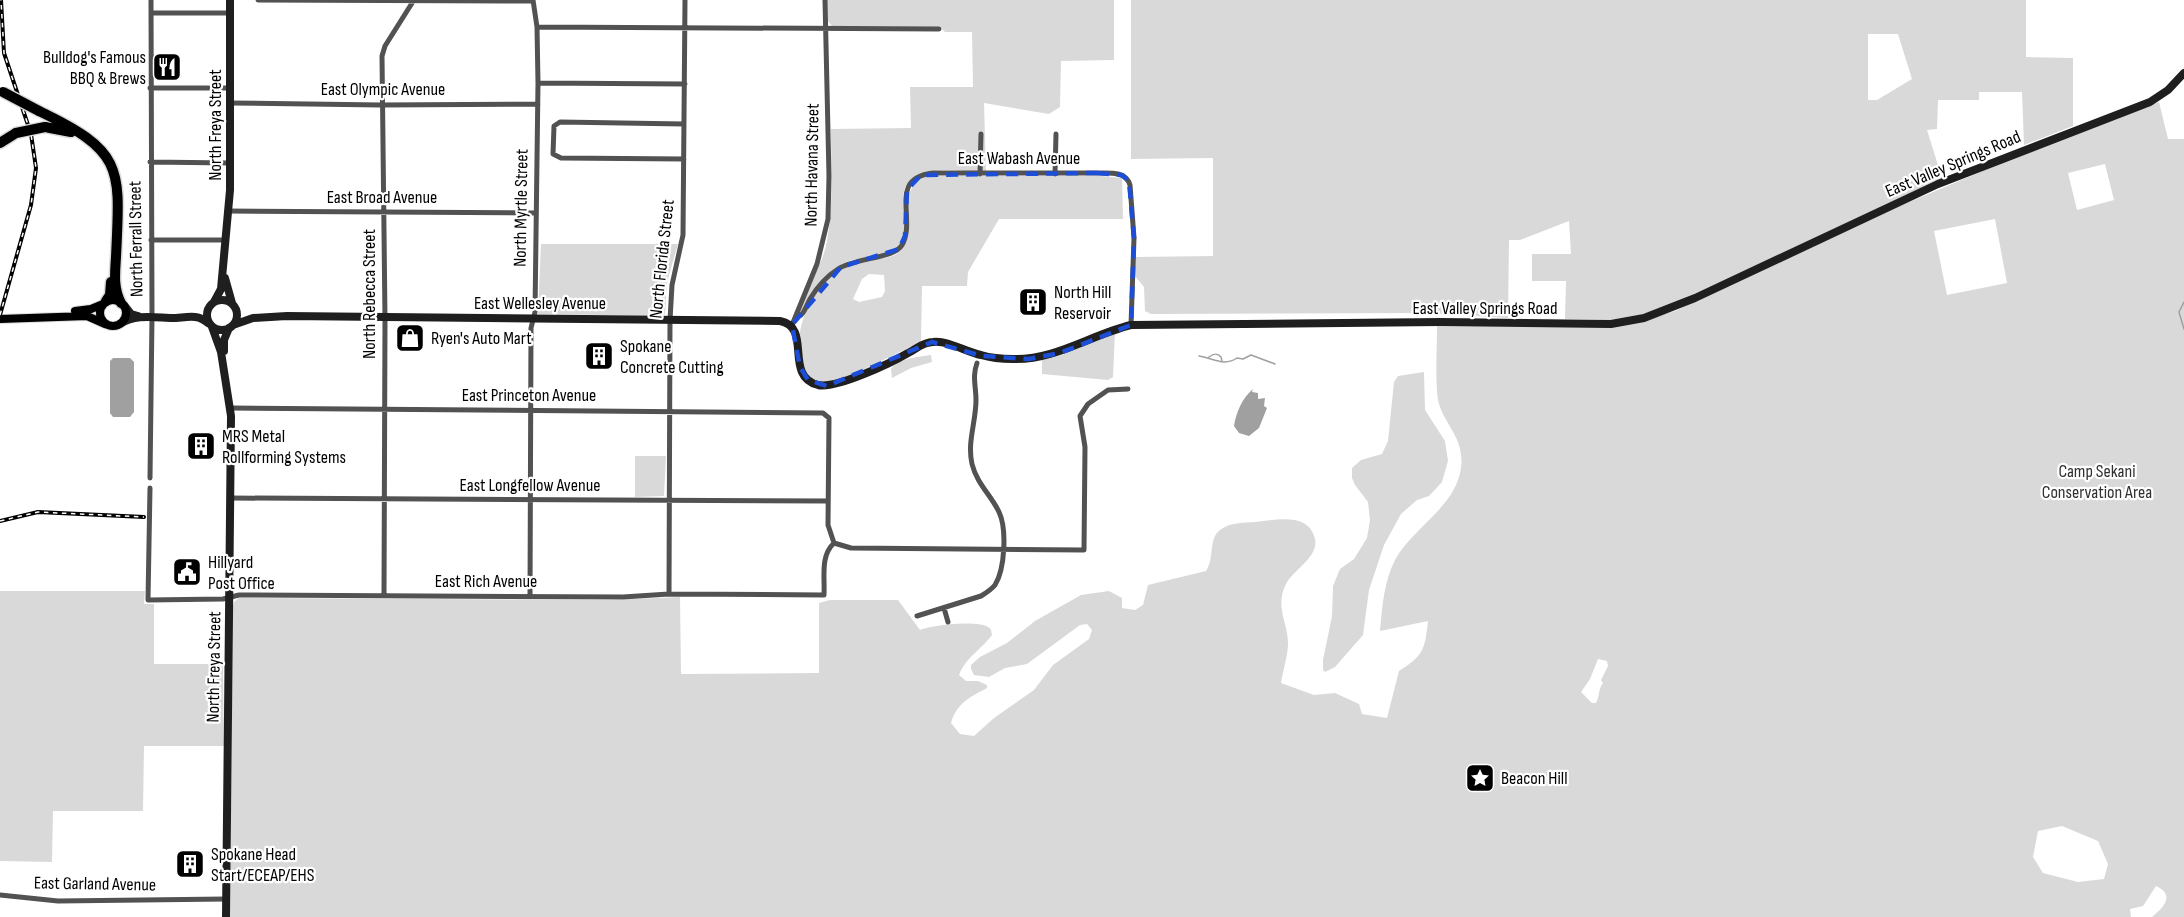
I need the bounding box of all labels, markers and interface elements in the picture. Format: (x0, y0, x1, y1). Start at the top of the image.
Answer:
place label: Bulldog's Famous BBQ & Brews (43, 47, 146, 89)
restaurant icon: Bulldog's Famous BBQ & Brews (151, 51, 183, 83)
street label: North Freya Street (205, 69, 226, 181)
street label: East Olympic Avenue (321, 79, 445, 100)
street label: North Havana Street (800, 103, 824, 227)
street label: East Valley Springs Road (1882, 126, 2024, 202)
street label: North Myrtle Street (509, 148, 533, 267)
street label: East Wabash Avenue (958, 148, 1080, 169)
street label: North Ferrall Street (124, 180, 148, 297)
street label: East Broad Avenue (327, 187, 437, 208)
street label: North Florida Street (645, 198, 679, 320)
street label: North Rebecca Street (359, 228, 380, 359)
place label: North Hill Reservoir (1054, 282, 1111, 324)
building icon: North Hill Reservoir (1017, 286, 1049, 318)
street label: East Wellesley Avenue (474, 293, 606, 314)
street label: East Valley Springs Road (1413, 298, 1557, 319)
shop icon: Ryen's Auto Mart (394, 322, 426, 354)
place label: Ryen's Auto Mart (431, 328, 532, 349)
place label: Spokane Concrete Cutting (620, 336, 724, 378)
building icon: Spokane Concrete Cutting (583, 340, 615, 372)
street label: East Princeton Avenue (462, 385, 596, 406)
place label: MRS Metal Rollforming Systems (222, 426, 346, 468)
building icon: MRS Metal Rollforming Systems (185, 430, 217, 462)
park label: Camp Sekani Conservation Area (2042, 461, 2152, 503)
street label: East Longfellow Avenue (460, 475, 600, 496)
place label: Hillyard Post Office (208, 552, 275, 594)
public building icon: Hillyard Post Office (171, 556, 203, 588)
street label: East Rich Avenue (435, 571, 537, 592)
street label: North Freya Street (203, 611, 225, 723)
place icon: Beacon Hill (1464, 762, 1496, 794)
place label: Beacon Hill (1501, 768, 1568, 789)
place label: Spokane Head Start/ECEAP/EHS (211, 844, 315, 886)
building icon: Spokane Head Start/ECEAP/EHS (174, 848, 206, 880)
street label: East Garland Avenue (34, 872, 156, 896)

